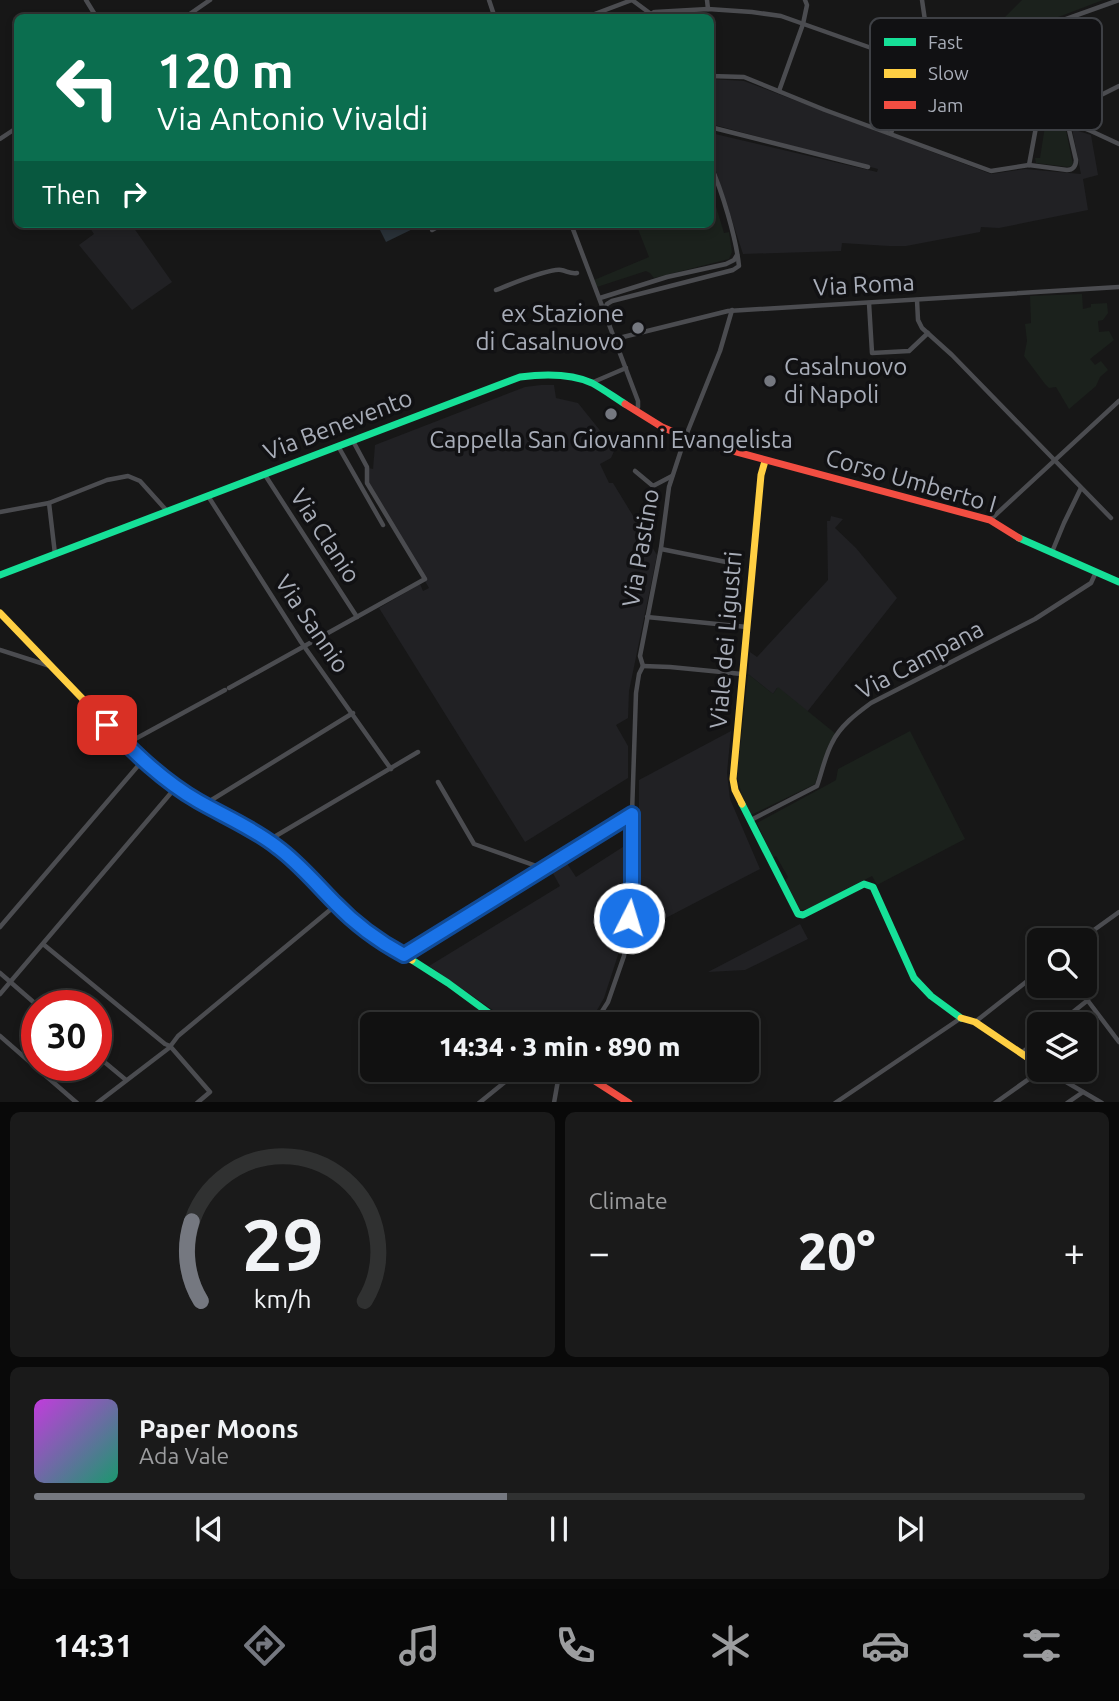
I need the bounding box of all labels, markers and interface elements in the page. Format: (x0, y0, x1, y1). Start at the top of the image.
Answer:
legend (870, 18, 1102, 130)
text: Fast (928, 31, 963, 53)
icon: left (42, 42, 133, 133)
text: 120 m (157, 42, 294, 97)
text: Slow (928, 62, 969, 84)
text: Jam (928, 94, 964, 116)
text: Via Antonio Vivaldi (157, 100, 428, 136)
icon: right (115, 175, 153, 213)
text: Then (42, 180, 101, 209)
street label: Via Roma (813, 268, 915, 301)
place label: ex Stazione di Casalnuovo (475, 300, 624, 355)
marker: ex Stazione di Casalnuovo (630, 320, 646, 336)
place label: Casalnuovo di Napoli (784, 353, 907, 408)
marker: Casalnuovo di Napoli (762, 373, 778, 389)
street label: Via Benevento (260, 384, 416, 465)
marker: Cappella San Giovanni Evangelista (603, 406, 619, 422)
place label: Cappella San Giovanni Evangelista (429, 426, 793, 453)
street label: Corso Umberto I (823, 443, 1000, 518)
street label: Via Clanio (285, 484, 366, 588)
street label: Via Pastino (617, 487, 664, 609)
street label: Viale dei Ligustri (704, 550, 747, 730)
street label: Via Sannio (270, 570, 355, 678)
street label: Via Campana (852, 615, 988, 704)
pin (77, 695, 137, 755)
icon: arrive (88, 706, 126, 744)
position arrow (592, 881, 666, 955)
map controls (1027, 928, 1097, 1082)
button: search (1027, 928, 1097, 998)
speed limit sign: 30 (21, 990, 112, 1081)
button: layers (1027, 1012, 1097, 1082)
text: 14:34 · 3 min · 890 m (439, 1032, 680, 1061)
text: Climate (589, 1188, 668, 1213)
text: 29 (241, 1203, 323, 1285)
text: 20° (798, 1222, 876, 1280)
text: − (589, 1231, 610, 1273)
text: + (1064, 1231, 1085, 1273)
text: km/h (253, 1284, 311, 1312)
text: Paper Moons (139, 1414, 298, 1443)
text: Ada Vale (139, 1443, 229, 1468)
icon: previous (190, 1510, 228, 1548)
icon: pause (540, 1510, 578, 1548)
icon: next (891, 1510, 929, 1548)
icon: directions (240, 1621, 289, 1670)
icon: music (395, 1621, 444, 1670)
icon: phone (551, 1621, 600, 1670)
icon: climate (706, 1621, 755, 1670)
icon: car (861, 1621, 910, 1670)
icon: filters (1017, 1621, 1066, 1670)
text: 14:31 (53, 1627, 133, 1663)

